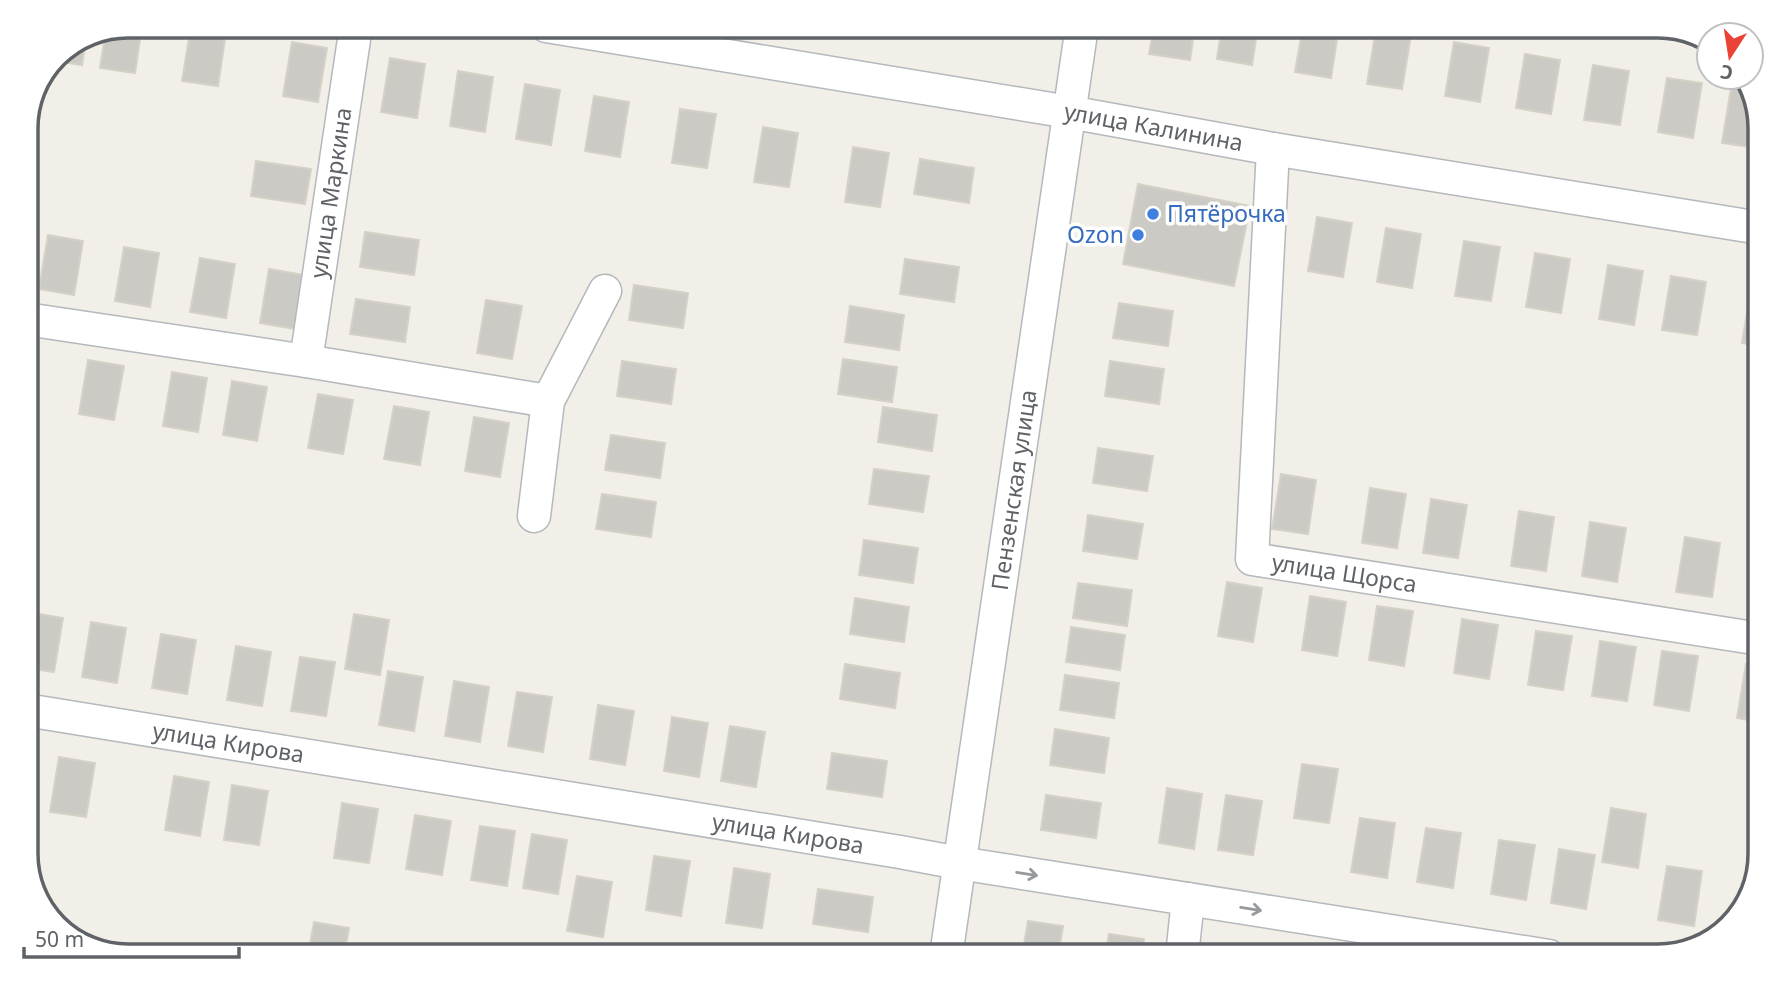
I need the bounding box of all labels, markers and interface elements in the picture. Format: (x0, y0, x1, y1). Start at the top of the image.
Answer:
north arrow (1695, 21, 1765, 91)
text: С (1718, 59, 1735, 87)
street label: улица Калинина (1062, 94, 1246, 158)
street label: улица Маркина (302, 105, 359, 280)
place label: Пятёрочка (1167, 197, 1286, 229)
marker: Пятёрочка (1145, 206, 1161, 222)
place label: Ozon (1067, 218, 1124, 250)
marker: Ozon (1130, 227, 1146, 243)
street label: Пензенская улица (983, 387, 1044, 592)
street label: улица Щорса (1270, 545, 1419, 600)
street label: улица Кирова (150, 714, 307, 770)
street label: улица Кирова (710, 805, 866, 861)
one-way arrow (1015, 868, 1037, 881)
one-way arrow (1239, 903, 1262, 916)
scale bar (24, 916, 240, 960)
text: 50 m (35, 925, 84, 953)

